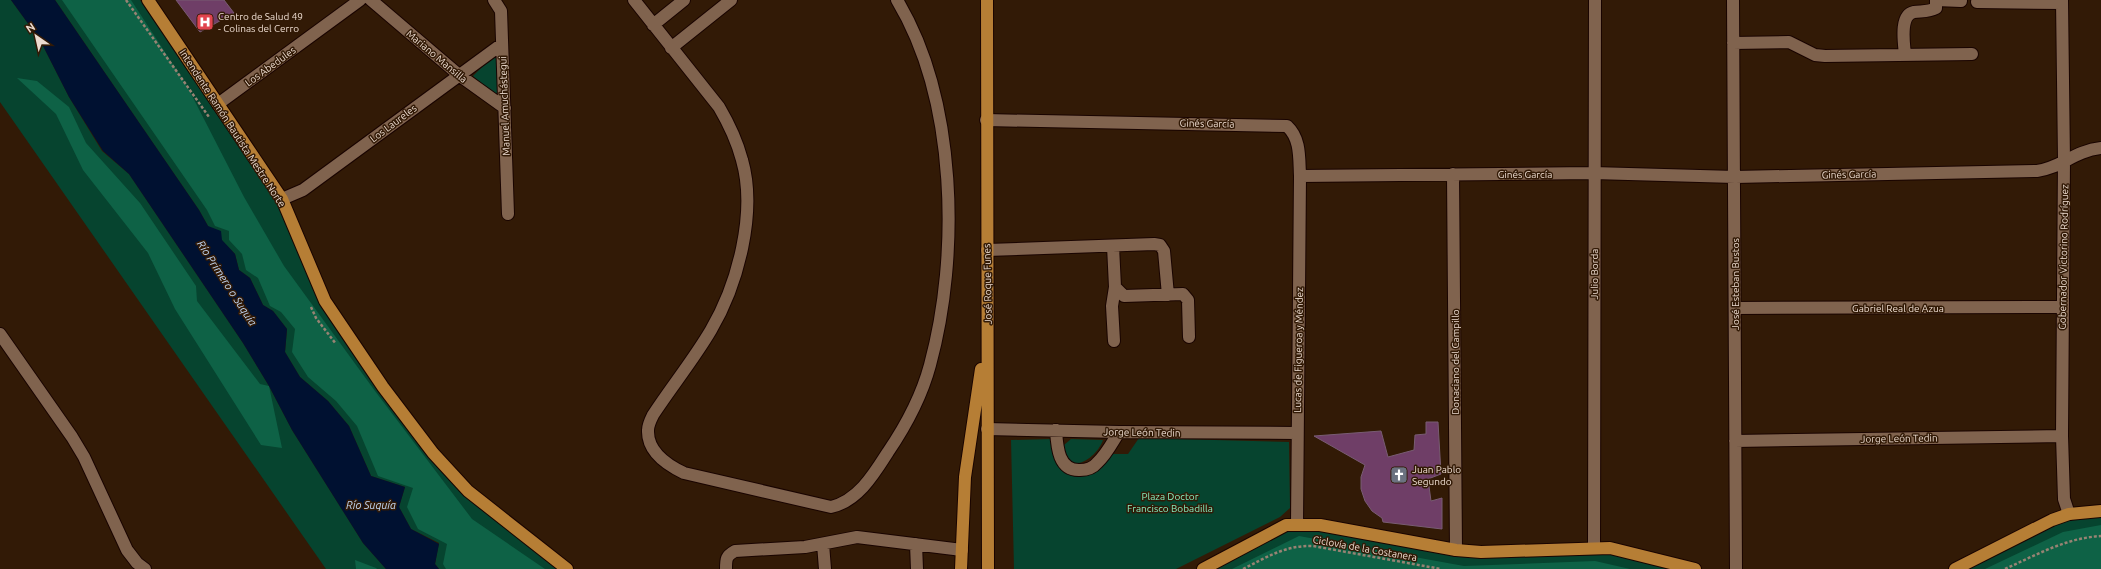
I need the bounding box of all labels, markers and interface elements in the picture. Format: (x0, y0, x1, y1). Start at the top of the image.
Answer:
place label: Centro de Salud 49 - Colinas del Cerro (218, 11, 303, 34)
hospital icon: Centro de Salud 49 - Colinas del Cerro (195, 12, 215, 32)
north arrow (16, 16, 56, 56)
text: N (24, 20, 37, 35)
street label: Mariano Mansilla (404, 28, 469, 85)
street label: Los Abedules (243, 44, 298, 88)
street label: Intendente Ramón Bautista Mestre Norte (177, 47, 288, 209)
street label: Manuel Amuchástegui (497, 56, 512, 156)
street label: Los Laureles (368, 102, 419, 144)
street label: Ginés García (1180, 118, 1234, 129)
street label: Ginés García (1498, 169, 1552, 180)
street label: Ginés García (1822, 169, 1876, 180)
street label: Gobernador Victorino Rodríguez (2057, 184, 2070, 330)
water label: Río Primero o Suquía (195, 238, 259, 328)
street label: José Esteban Bustos (1730, 238, 1741, 330)
street label: José Roque Funes (981, 244, 994, 324)
street label: Julio Borda (1589, 249, 1600, 299)
street label: Lucas de Figueroa y Méndez (1292, 287, 1305, 413)
street label: Gabriel Real de Azua (1852, 303, 1944, 314)
street label: Donaciano del Campillo (1450, 309, 1461, 415)
street label: Jorge León Tedin (1103, 426, 1181, 439)
street label: Jorge León Tedin (1860, 432, 1938, 445)
place label: Juan Pablo Segundo (1412, 464, 1461, 487)
church icon: Juan Pablo Segundo (1389, 465, 1409, 485)
park label: Plaza Doctor Francisco Bobadilla (1127, 491, 1213, 514)
water label: Río Suquía (346, 499, 396, 511)
street label: Ciclovía de la Costanera (1312, 534, 1418, 563)

